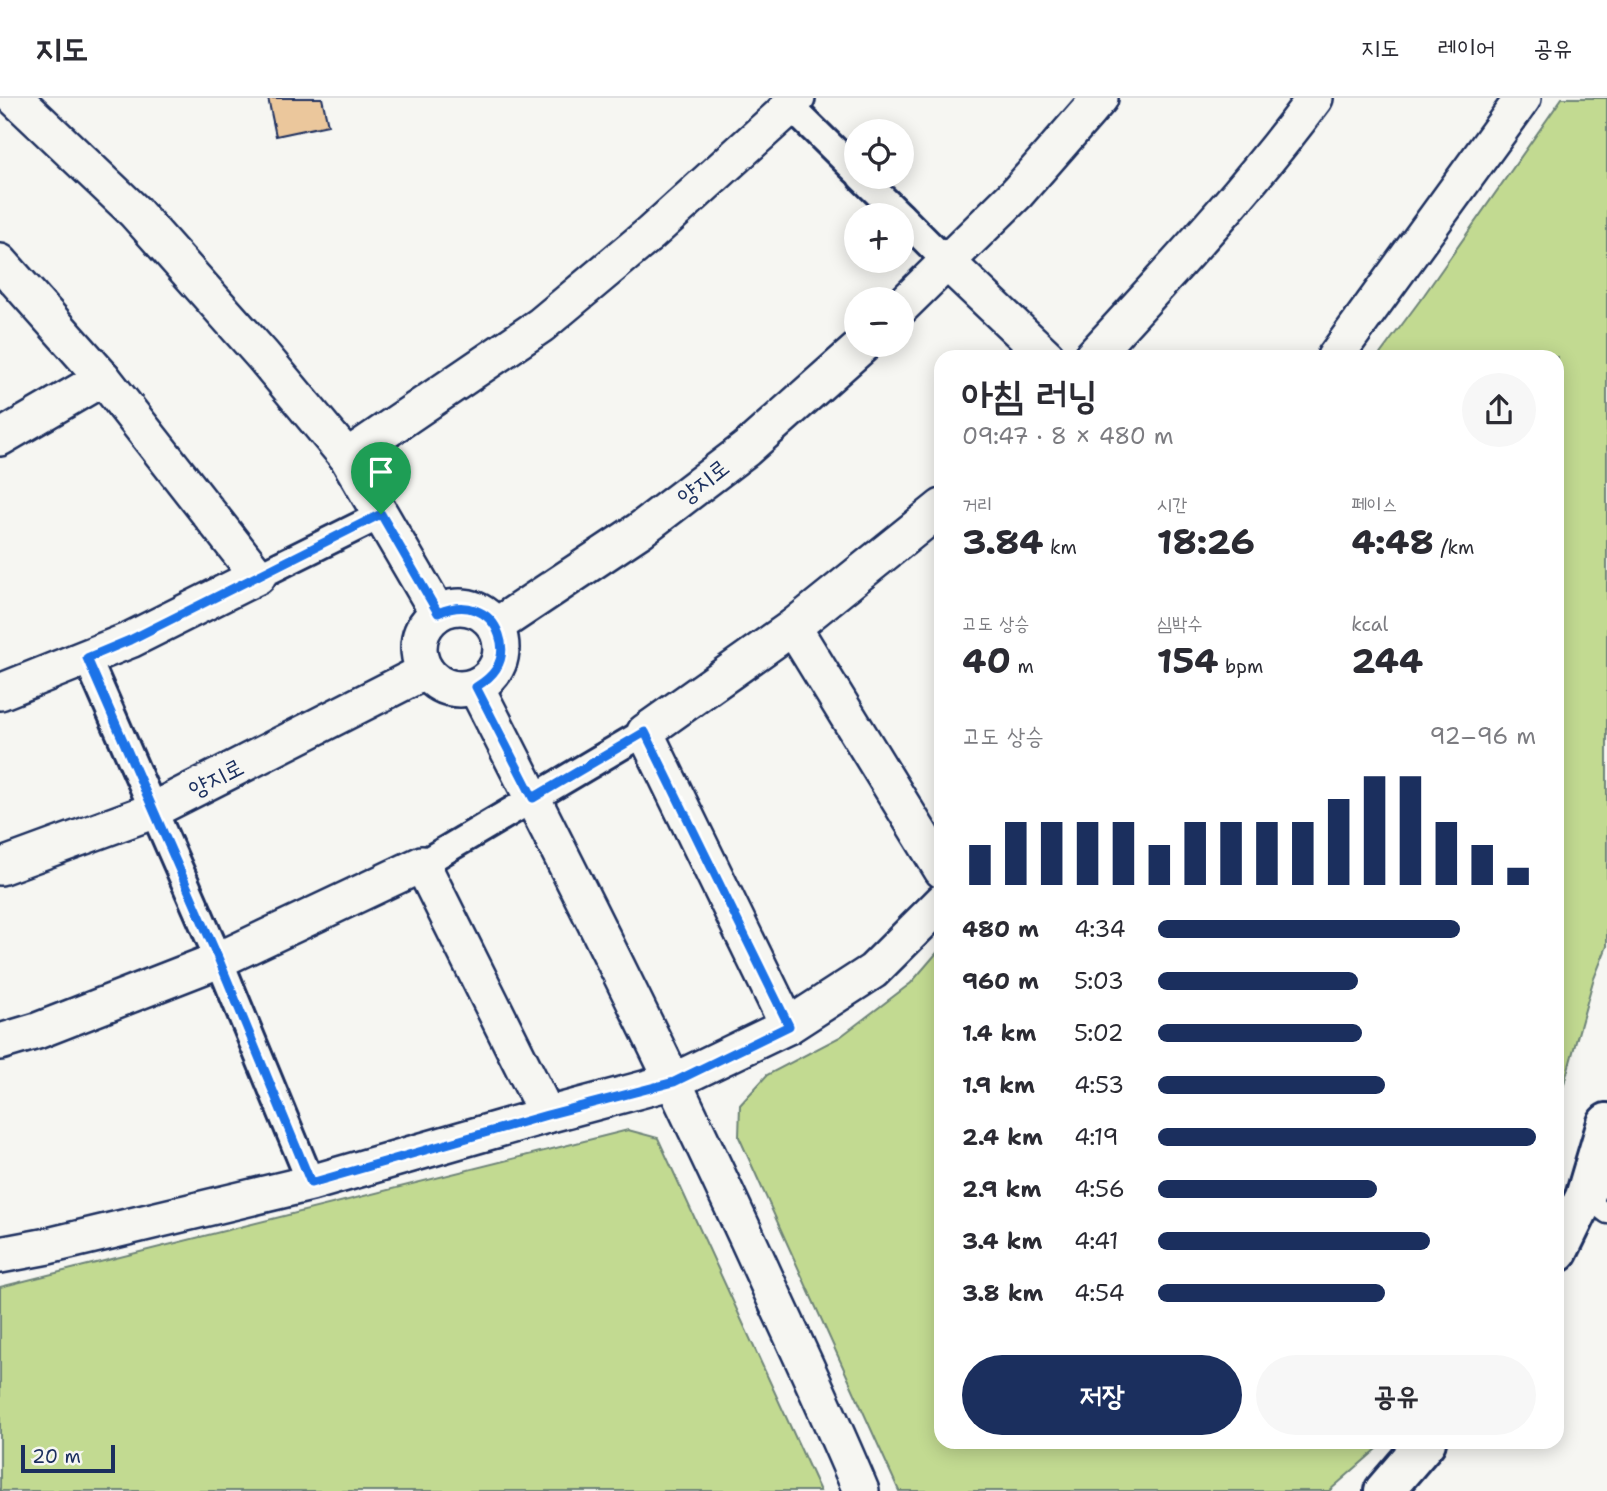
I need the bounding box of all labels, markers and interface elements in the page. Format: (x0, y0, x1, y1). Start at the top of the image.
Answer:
text: 지도 (35, 26, 88, 71)
text: 지도 (1361, 32, 1399, 64)
text: 레이어 (1437, 32, 1495, 64)
text: 공유 (1533, 32, 1572, 64)
map controls (844, 119, 914, 357)
button: locate (844, 119, 914, 189)
button: + (844, 203, 914, 273)
button: − (844, 287, 914, 357)
text: 아침 러닝 (962, 369, 1097, 420)
button: share (1462, 373, 1536, 447)
text: 09:47 · 8 × 480 m (962, 421, 1174, 451)
pin (351, 442, 411, 514)
street label: 양지로 (670, 452, 736, 512)
icon: arrive (362, 453, 400, 491)
text: 거리 (962, 492, 993, 517)
text: 시간 (1157, 492, 1187, 517)
text: 페이스 (1351, 492, 1397, 517)
text: 3.84 (962, 518, 1044, 565)
text: 18:26 (1157, 518, 1255, 565)
text: 4:48 (1351, 518, 1434, 565)
text: km (1044, 535, 1077, 560)
text: /km (1434, 535, 1474, 560)
text: 고도 상승 (962, 611, 1030, 636)
text: 심박수 (1157, 611, 1203, 636)
text: kcal (1351, 612, 1388, 637)
text: 40 (962, 637, 1011, 684)
text: 154 (1157, 637, 1219, 684)
text: 244 (1351, 637, 1423, 684)
text: m (1011, 654, 1034, 679)
text: bpm (1219, 654, 1263, 679)
text: 고도 상승 (962, 721, 1044, 751)
text: 92–96 m (1430, 721, 1536, 751)
street label: 양지로 (183, 751, 249, 805)
text: 480 m (962, 914, 1039, 944)
text: 4:34 (1074, 914, 1126, 944)
text: 960 m (962, 966, 1039, 996)
text: 5:03 (1074, 966, 1124, 996)
text: 1.4 km (962, 1018, 1036, 1048)
text: 5:02 (1074, 1018, 1124, 1048)
text: 1.9 km (962, 1070, 1035, 1100)
text: 4:53 (1074, 1070, 1124, 1100)
text: 2.4 km (962, 1122, 1043, 1152)
text: 4:19 (1074, 1122, 1119, 1152)
text: 2.9 km (962, 1174, 1041, 1204)
text: 4:56 (1074, 1174, 1125, 1204)
text: 3.4 km (962, 1226, 1042, 1256)
text: 4:41 (1074, 1226, 1119, 1256)
text: 3.8 km (962, 1278, 1043, 1308)
text: 4:54 (1074, 1278, 1125, 1308)
button: 저장 (962, 1355, 1242, 1435)
button: 공유 (1256, 1355, 1536, 1435)
scale bar (21, 1442, 116, 1474)
text: 20 m (32, 1444, 81, 1469)

